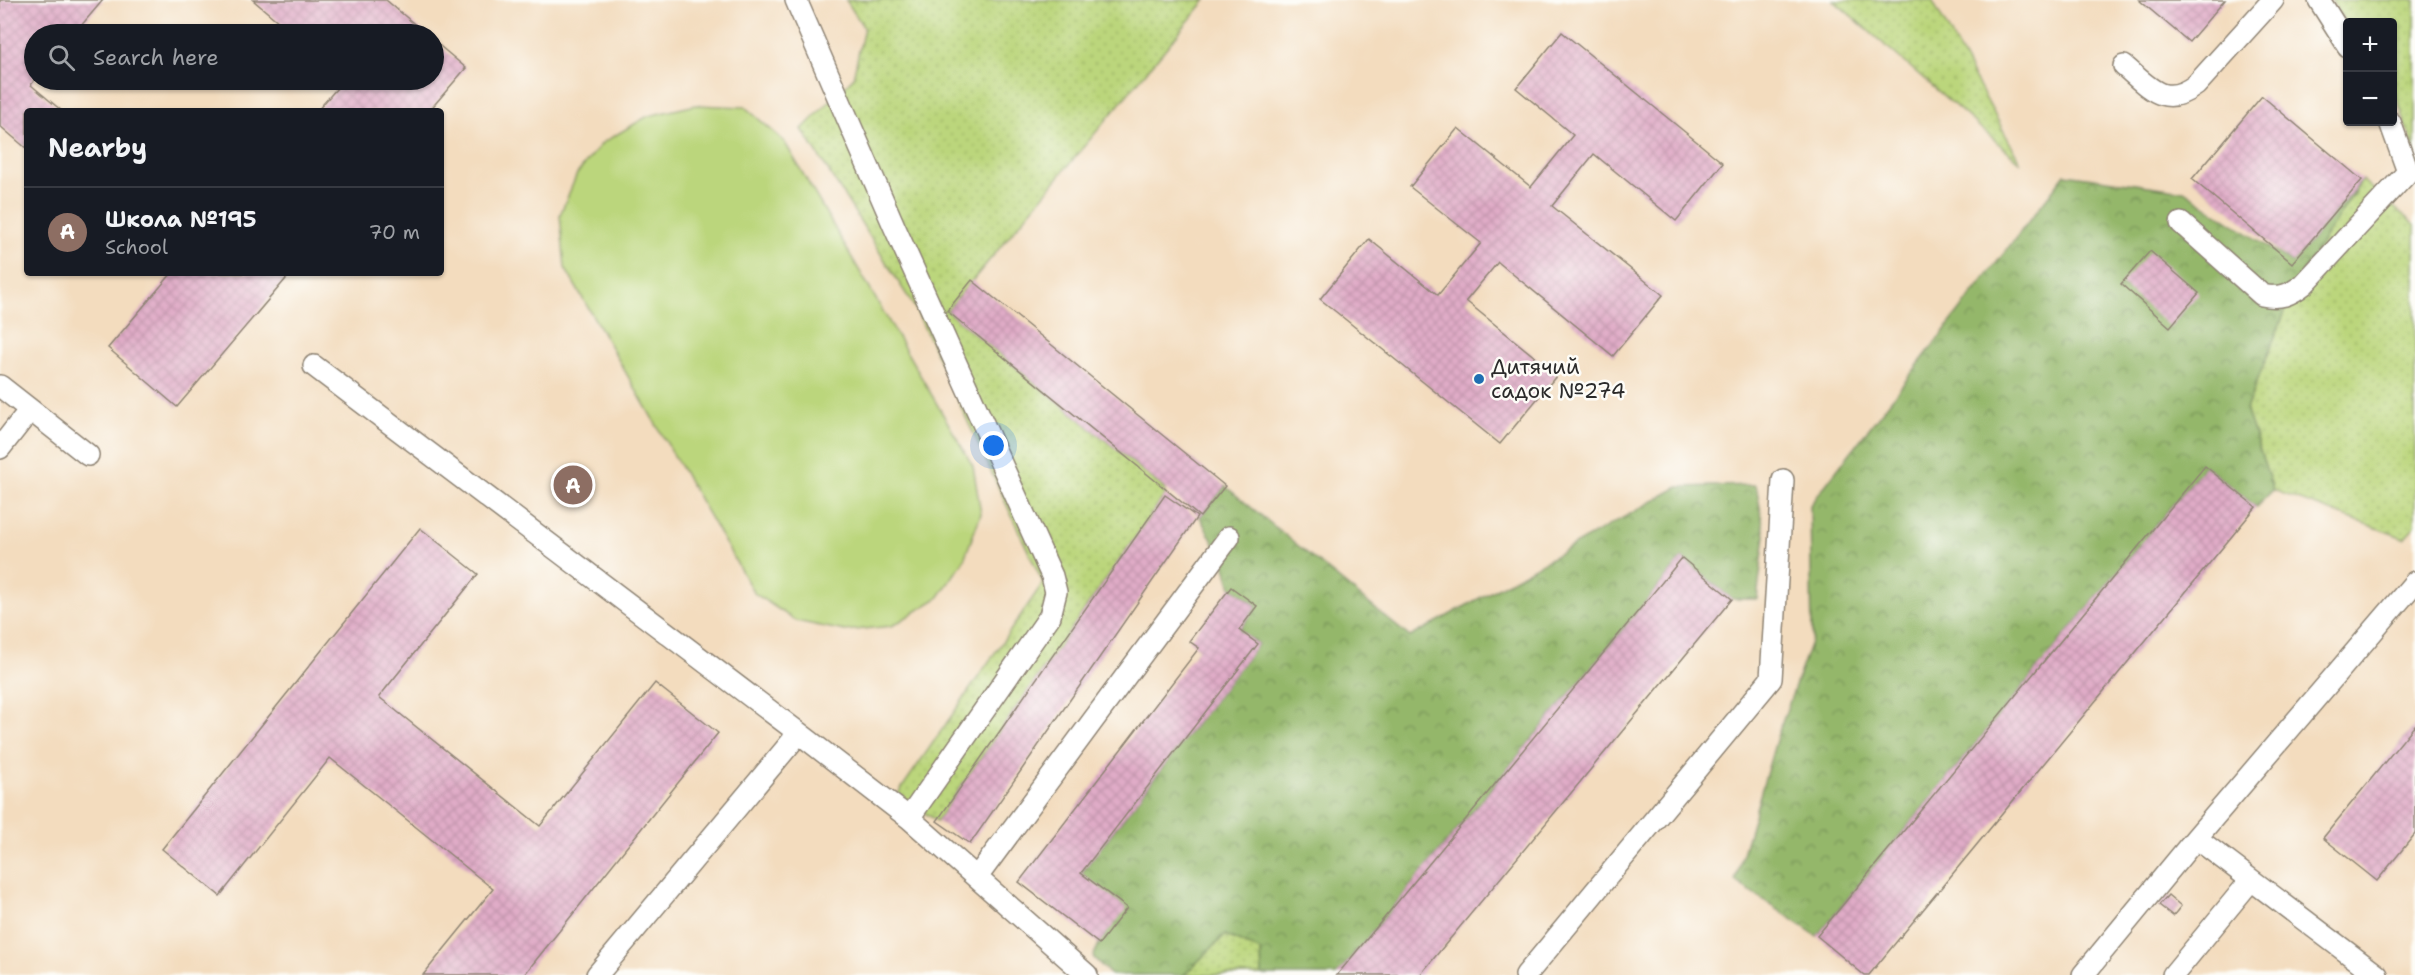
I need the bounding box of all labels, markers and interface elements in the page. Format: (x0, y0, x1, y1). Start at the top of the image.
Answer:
map controls (2343, 18, 2397, 126)
button: + (2343, 18, 2397, 72)
search box (24, 24, 444, 90)
icon: search (45, 41, 78, 74)
text: Search here (93, 43, 219, 72)
button: − (2343, 72, 2397, 126)
text: Nearby (48, 130, 147, 165)
text: Школа №195 (105, 205, 256, 234)
text: A (60, 219, 75, 245)
text: 70 m (368, 219, 420, 245)
text: School (105, 234, 168, 260)
place label: Дитячий садок №274 (1491, 353, 1626, 405)
marker: Дитячий садок №274 (1472, 372, 1486, 386)
your location (979, 431, 1008, 460)
pin: A (554, 462, 592, 508)

